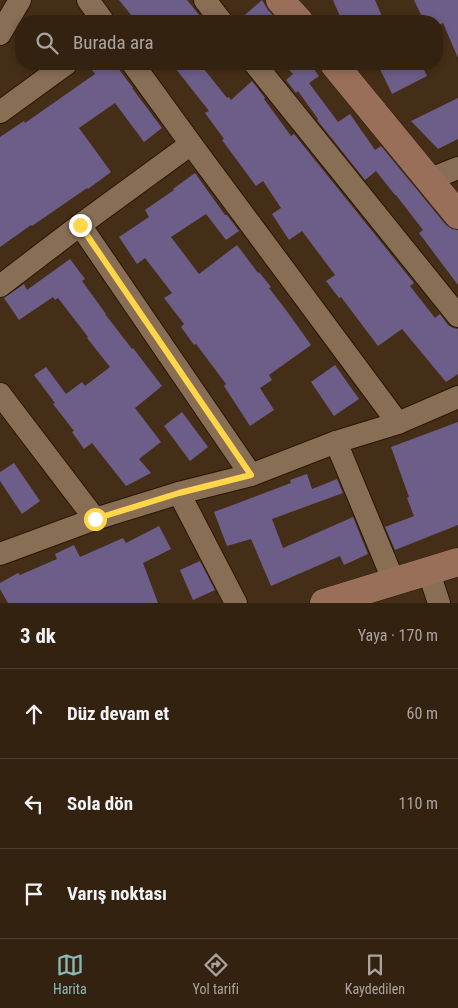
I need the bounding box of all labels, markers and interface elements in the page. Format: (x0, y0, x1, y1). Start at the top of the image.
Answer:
search box (15, 15, 443, 70)
icon: search (33, 29, 61, 57)
text: Burada ara (73, 31, 154, 54)
route end (69, 214, 92, 237)
route start (84, 508, 107, 531)
text: 3 dk (20, 624, 56, 648)
text: Yaya · 170 m (358, 626, 438, 645)
icon: ahead (20, 700, 48, 728)
text: Düz devam et (67, 702, 169, 725)
text: 60 m (406, 704, 438, 723)
icon: left (20, 790, 48, 818)
text: Sola dön (67, 792, 133, 815)
text: 110 m (399, 794, 438, 813)
icon: arrive (20, 880, 48, 908)
text: Varış noktası (67, 882, 167, 905)
tab: Harita (53, 951, 87, 997)
tab: Yol tarifi (193, 951, 239, 997)
tab: Kaydedilen (345, 951, 405, 997)

